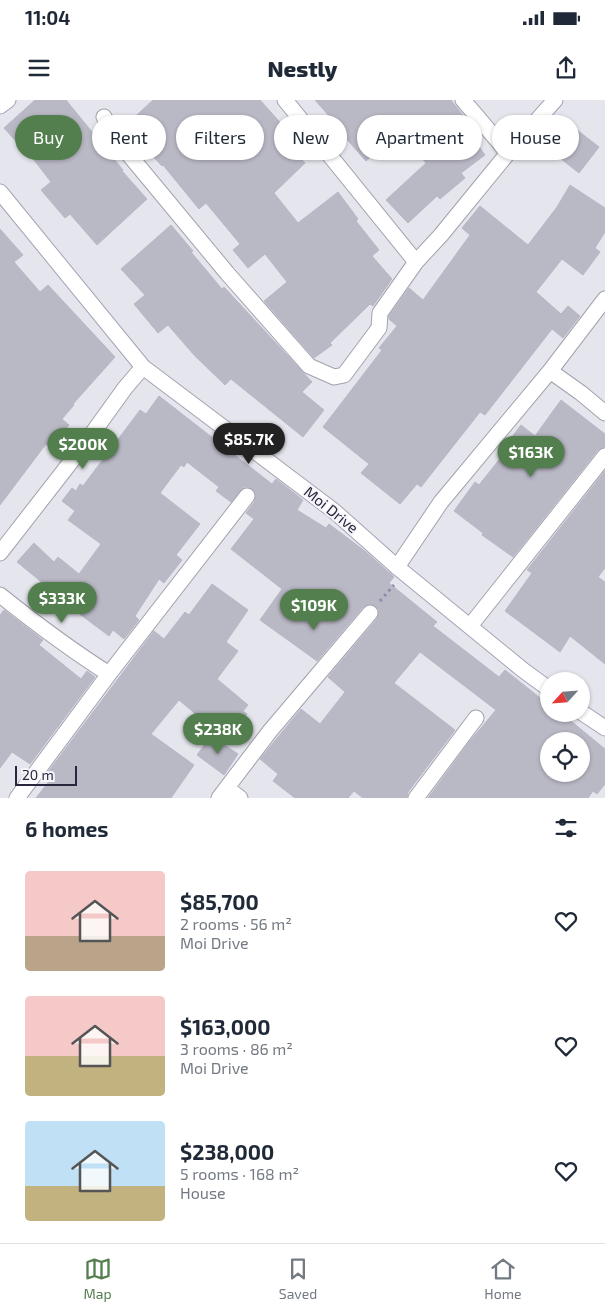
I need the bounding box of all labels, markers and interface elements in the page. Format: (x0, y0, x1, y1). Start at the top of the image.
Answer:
text: 11:04 (25, 6, 70, 29)
icon: menu (25, 54, 53, 82)
icon: share (552, 54, 580, 82)
text: Nestly (268, 55, 337, 81)
chip: Buy (15, 115, 82, 160)
chip: Rent (92, 115, 166, 160)
chip: Filters (176, 115, 264, 160)
chip: New (274, 115, 347, 160)
chip: Apartment (357, 115, 482, 160)
chip: House (492, 115, 579, 160)
pin: $85.7K (208, 422, 290, 465)
pin: $200K (48, 428, 118, 470)
text: $85.7K (224, 429, 274, 448)
text: $200K (59, 434, 107, 453)
pin: $163K (496, 436, 566, 478)
text: $163K (509, 442, 553, 461)
street label: Moi Drive (301, 482, 362, 536)
pin: $333K (27, 582, 97, 624)
text: $333K (39, 588, 85, 607)
pin: $109K (279, 588, 349, 631)
text: $109K (291, 595, 337, 614)
north arrow (540, 672, 590, 722)
map controls (540, 672, 590, 782)
pin: $238K (183, 712, 253, 755)
text: $238K (194, 719, 242, 738)
button: locate (540, 732, 590, 782)
scale bar (15, 763, 78, 786)
text: 20 m (22, 766, 54, 783)
icon: filters (552, 814, 580, 842)
text: 6 homes (25, 816, 108, 841)
text: $85,700 (180, 889, 259, 914)
icon: home (65, 891, 125, 951)
icon: heart (552, 907, 580, 935)
text: 2 rooms · 56 m² (180, 914, 292, 933)
text: Moi Drive (180, 933, 249, 952)
text: $163,000 (180, 1014, 270, 1039)
icon: home (65, 1016, 125, 1076)
icon: heart (552, 1032, 580, 1060)
text: 3 rooms · 86 m² (180, 1039, 293, 1058)
text: Moi Drive (180, 1058, 249, 1077)
text: $238,000 (180, 1139, 274, 1164)
icon: home (65, 1141, 125, 1201)
icon: heart (552, 1157, 580, 1185)
text: 5 rooms · 168 m² (180, 1164, 299, 1183)
text: House (180, 1183, 226, 1202)
tab: Map (84, 1255, 112, 1302)
tab: Saved (279, 1255, 317, 1302)
tab: Home (484, 1255, 521, 1302)

